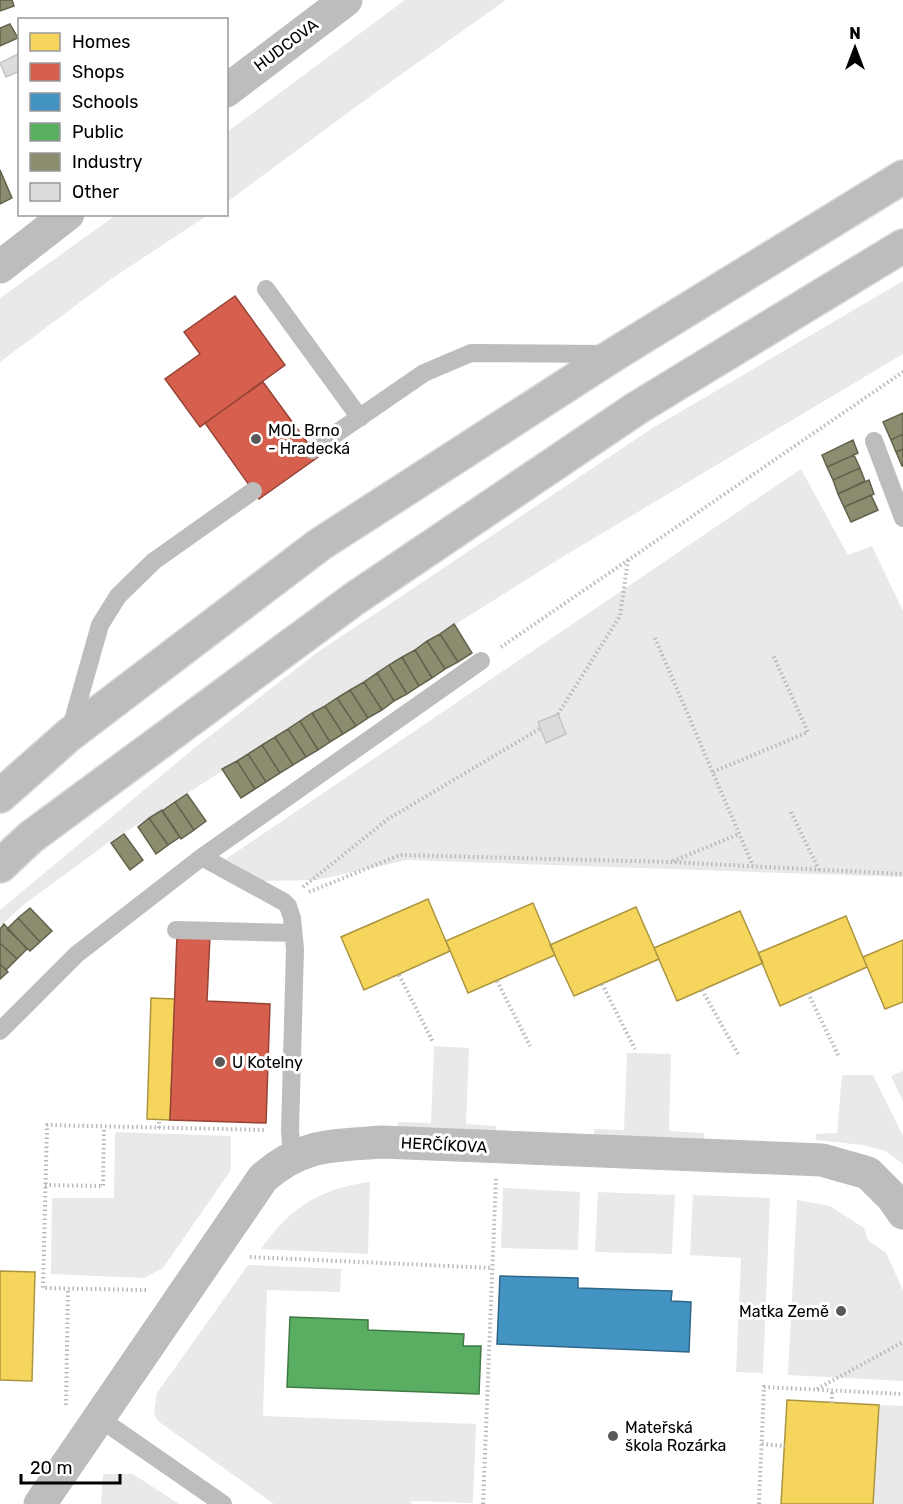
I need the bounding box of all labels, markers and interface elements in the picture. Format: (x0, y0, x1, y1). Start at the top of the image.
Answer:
street label: HUDCOVA (250, 15, 322, 75)
legend (18, 18, 228, 216)
north arrow (825, 18, 885, 78)
text: N (849, 24, 861, 43)
text: Homes (72, 31, 130, 53)
text: Shops (72, 61, 124, 83)
text: Schools (72, 91, 138, 113)
text: Public (72, 121, 124, 143)
text: Industry (72, 151, 142, 173)
text: Other (72, 181, 119, 203)
place label: MOL Brno - Hradecká (268, 421, 350, 458)
marker: MOL Brno - Hradecká (249, 432, 263, 446)
place label: U Kotelny (232, 1053, 303, 1072)
marker: U Kotelny (213, 1055, 227, 1069)
street label: HERČÍKOVA (400, 1132, 488, 1157)
place label: Matka Země (739, 1302, 829, 1321)
marker: Matka Země (834, 1304, 848, 1318)
place label: Mateřská škola Rozárka (625, 1418, 726, 1455)
marker: Mateřská škola Rozárka (606, 1429, 620, 1443)
scale bar (21, 1447, 120, 1485)
text: 20 m (30, 1457, 72, 1479)

